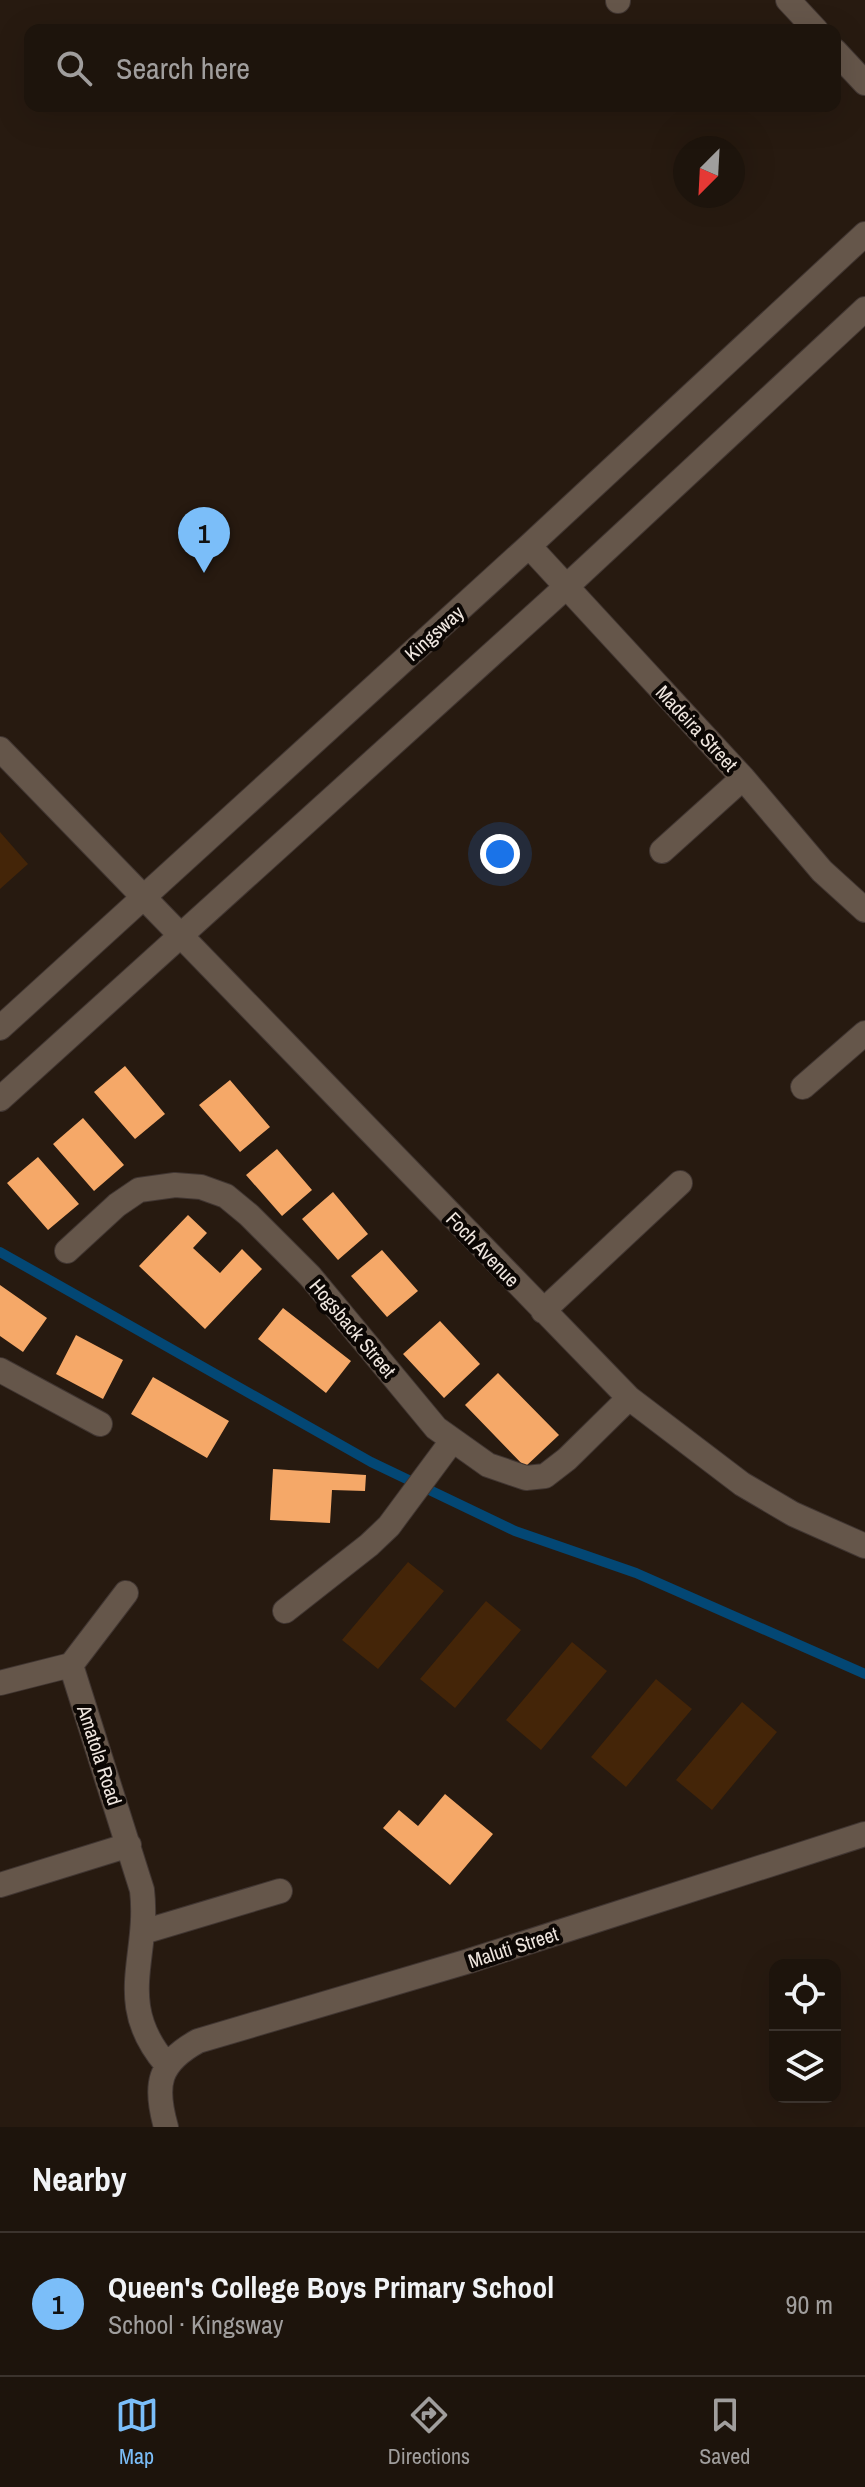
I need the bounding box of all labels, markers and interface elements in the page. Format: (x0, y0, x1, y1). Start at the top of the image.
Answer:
search box (24, 24, 841, 112)
icon: search (52, 46, 96, 90)
text: Search here (116, 48, 250, 88)
north arrow (673, 136, 745, 208)
pin: 1 (178, 507, 230, 573)
street label: Kingsway (399, 599, 470, 667)
street label: Madeira Street (650, 679, 744, 777)
your location (480, 834, 520, 874)
street label: Foch Avenue (440, 1206, 526, 1292)
street label: Hogsback Street (304, 1273, 403, 1383)
street label: Amatola Road (71, 1700, 129, 1809)
street label: Maluti Street (465, 1920, 562, 1974)
map controls (769, 1959, 841, 2103)
button: locate (769, 1959, 841, 2031)
button: layers (769, 2031, 841, 2103)
text: Nearby (32, 2156, 127, 2202)
text: Queen's College Boys Primary School (108, 2267, 554, 2307)
text: 1 (52, 2287, 64, 2322)
text: 90 m (786, 2287, 833, 2322)
text: School · Kingsway (108, 2307, 283, 2342)
tab: Map (115, 2393, 159, 2471)
tab: Directions (388, 2393, 470, 2471)
tab: Saved (699, 2393, 750, 2471)

